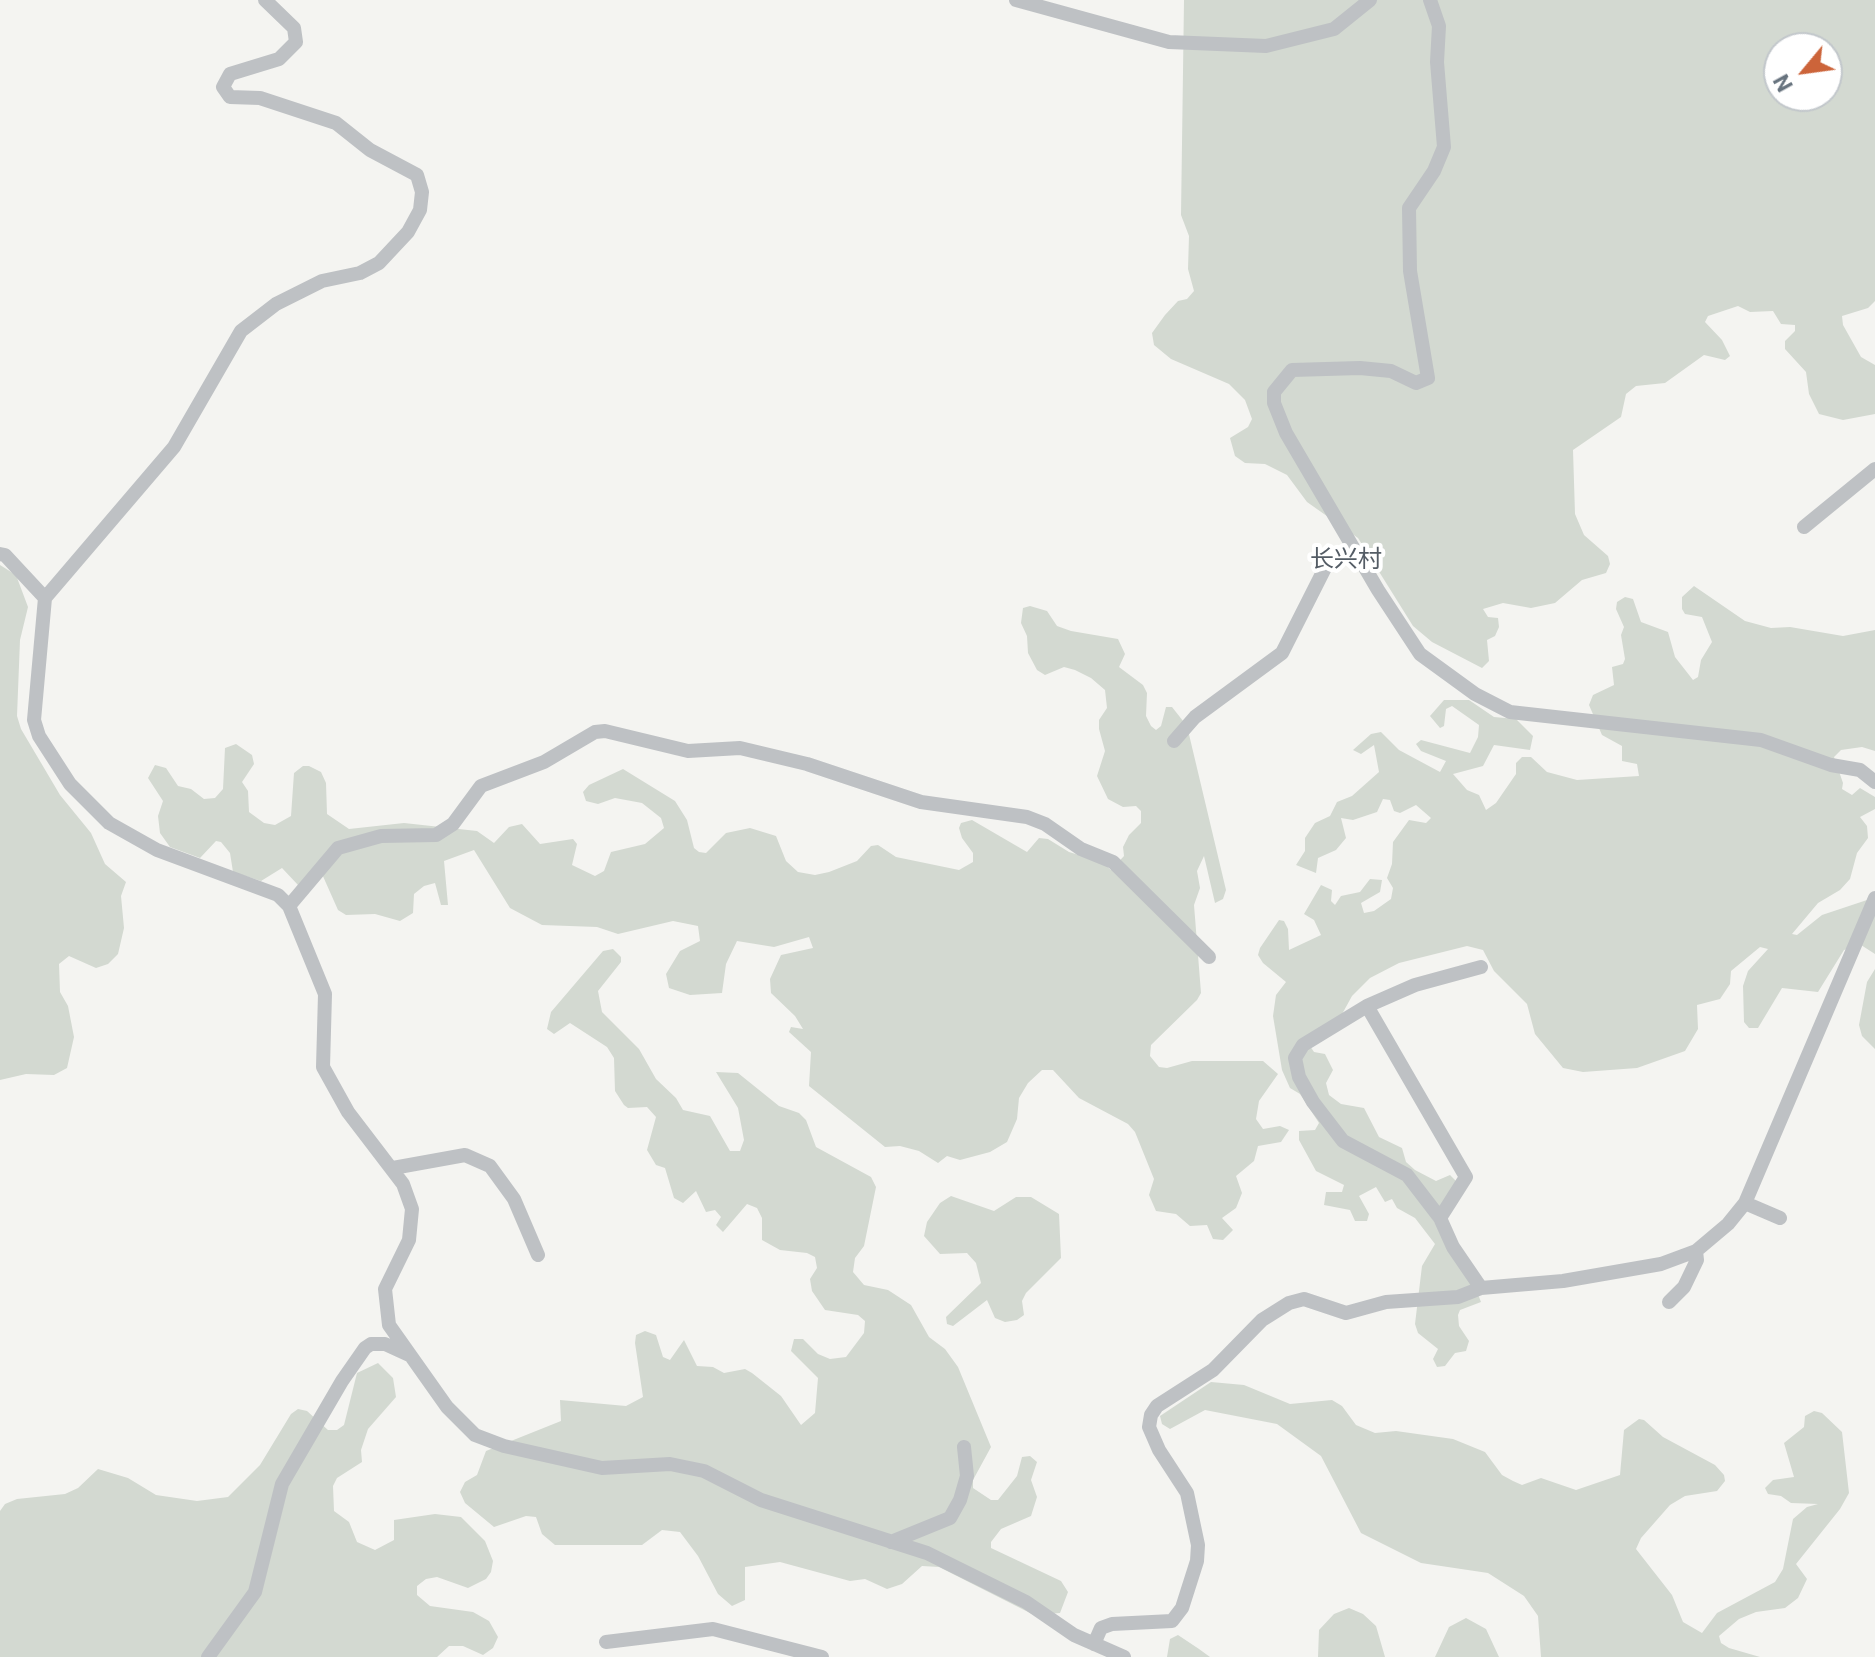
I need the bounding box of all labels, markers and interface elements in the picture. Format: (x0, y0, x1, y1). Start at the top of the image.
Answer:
north arrow (1763, 32, 1843, 112)
text: N (1769, 70, 1798, 96)
district label: 长兴村 (1310, 547, 1382, 575)

